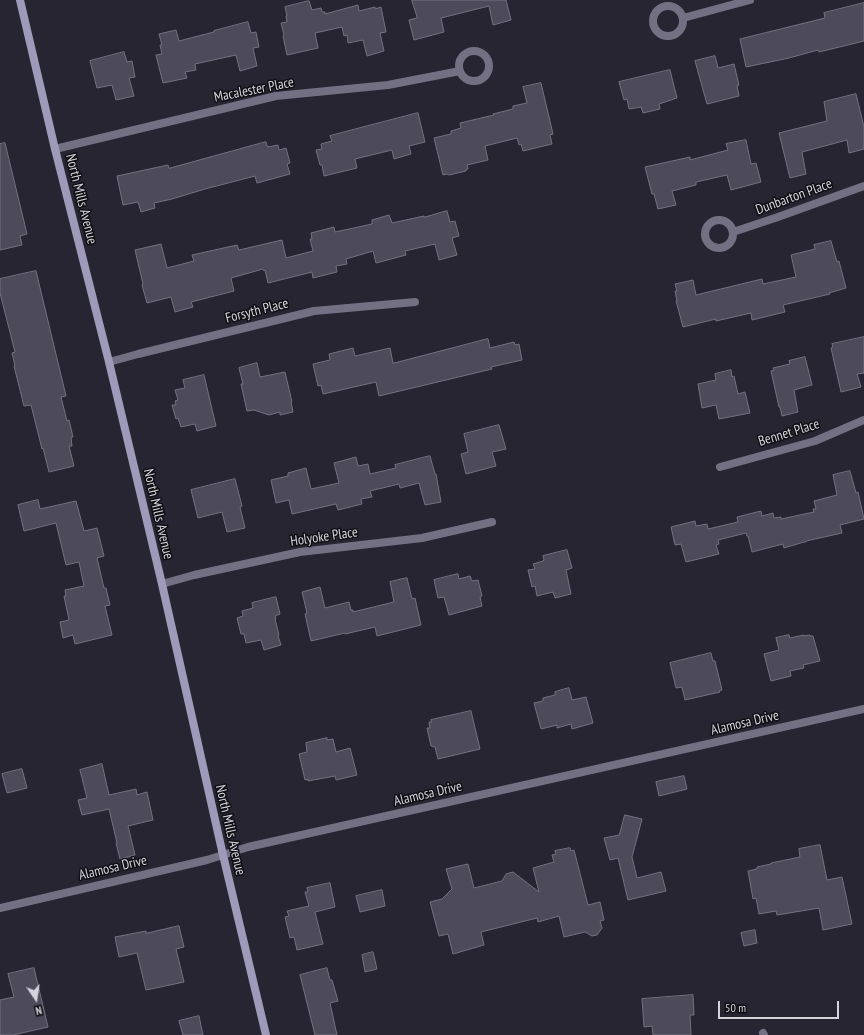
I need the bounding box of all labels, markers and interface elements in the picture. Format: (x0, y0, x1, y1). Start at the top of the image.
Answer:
street label: Macalester Place (213, 74, 295, 106)
street label: North Mills Avenue (62, 152, 100, 246)
street label: Dunbarton Place (754, 175, 834, 219)
street label: Forsyth Place (224, 295, 290, 327)
street label: Bennet Place (756, 416, 822, 450)
street label: North Mills Avenue (139, 467, 177, 561)
street label: Holyoke Place (289, 524, 359, 550)
street label: Alamosa Drive (709, 707, 781, 739)
street label: Alamosa Drive (392, 778, 464, 810)
street label: North Mills Avenue (211, 783, 249, 877)
street label: Alamosa Drive (77, 852, 149, 884)
north arrow (16, 979, 56, 1019)
scale bar (720, 993, 841, 1019)
text: 50 m (725, 1000, 746, 1015)
text: N (34, 1003, 43, 1018)

